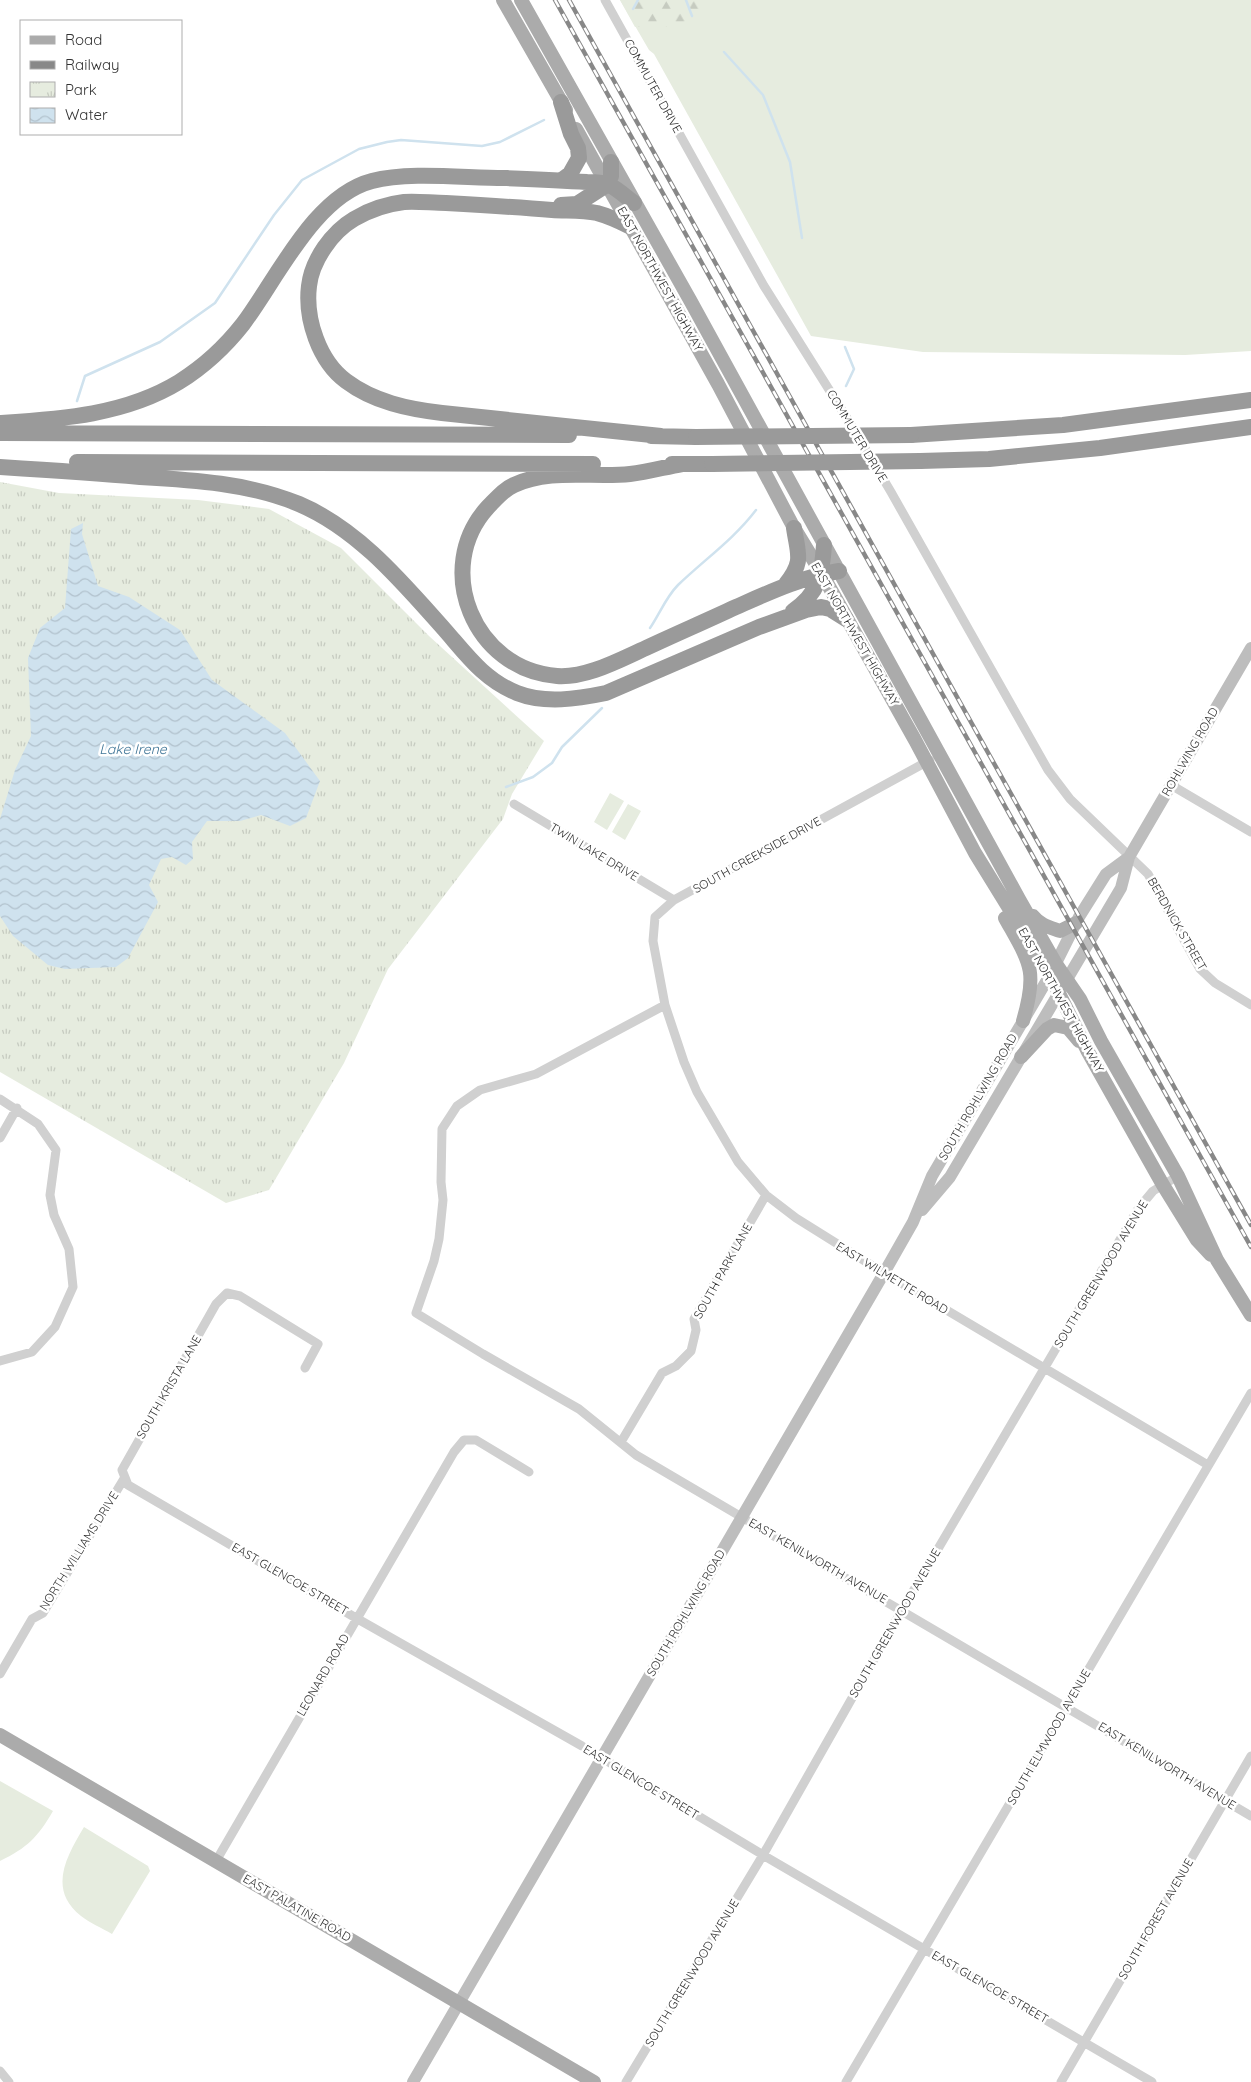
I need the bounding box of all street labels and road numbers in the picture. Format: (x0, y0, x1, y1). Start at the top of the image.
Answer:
street label: COMMUTER DRIVE (621, 36, 686, 136)
street label: EAST NORTHWEST HIGHWAY (614, 204, 707, 354)
street label: COMMUTER DRIVE (824, 387, 891, 485)
street label: EAST NORTHWEST HIGHWAY (808, 559, 903, 708)
street label: ROHLWING ROAD (1158, 704, 1221, 799)
street label: SOUTH CREEKSIDE DRIVE (690, 813, 824, 896)
street label: TWIN LAKE DRIVE (547, 819, 641, 884)
street label: BERDNICK STREET (1145, 874, 1210, 973)
street label: EAST NORTHWEST HIGHWAY (1015, 925, 1108, 1075)
street label: SOUTH ROHLWING ROAD (935, 1030, 1020, 1163)
street label: SOUTH GREENWOOD AVENUE (1050, 1197, 1151, 1350)
street label: SOUTH PARK LANE (690, 1220, 755, 1321)
street label: EAST WILMETTE ROAD (834, 1238, 951, 1317)
street label: SOUTH KRISTA LANE (133, 1332, 204, 1441)
street label: NORTH WILLIAMS DRIVE (36, 1488, 121, 1613)
street label: EAST KENILWORTH AVENUE (746, 1515, 891, 1607)
street label: EAST GLENCOE STREET (229, 1539, 351, 1618)
street label: SOUTH GREENWOOD AVENUE (846, 1545, 944, 1700)
street label: SOUTH ROHLWING ROAD (643, 1546, 728, 1679)
street label: LEONARD ROAD (293, 1631, 352, 1718)
street label: SOUTH ELMWOOD AVENUE (1004, 1666, 1094, 1807)
street label: EAST KENILWORTH AVENUE (1096, 1718, 1239, 1813)
street label: EAST GLENCOE STREET (581, 1741, 702, 1822)
street label: SOUTH FOREST AVENUE (1115, 1855, 1196, 1982)
street label: EAST PALATINE ROAD (241, 1870, 354, 1945)
street label: SOUTH GREENWOOD AVENUE (641, 1896, 742, 2049)
street label: EAST GLENCOE STREET (929, 1947, 1051, 2026)

